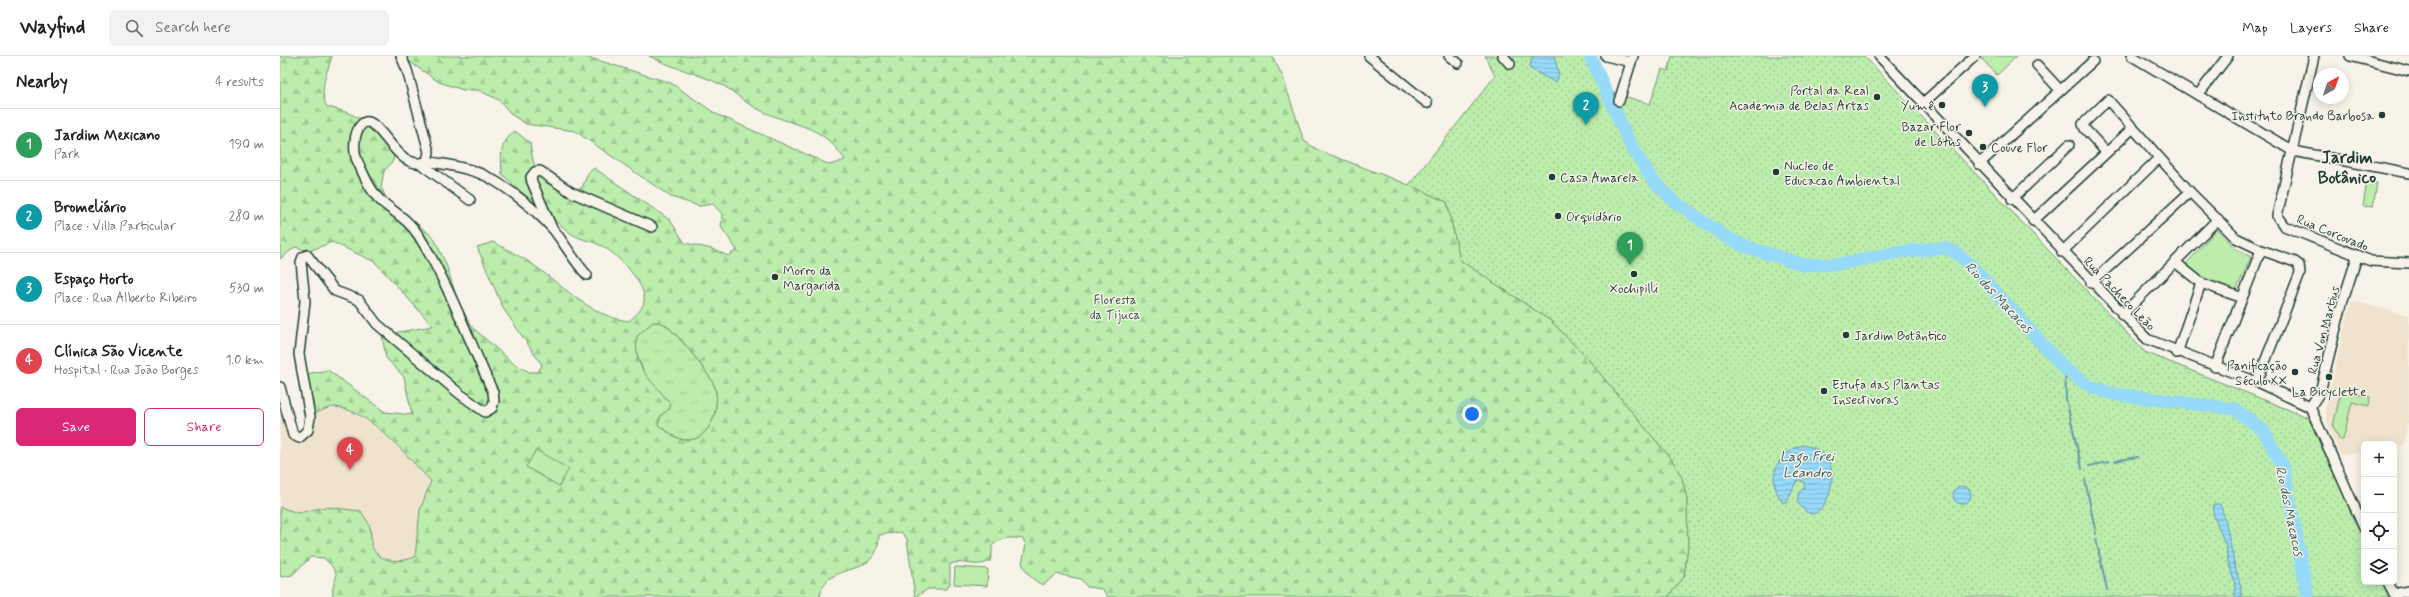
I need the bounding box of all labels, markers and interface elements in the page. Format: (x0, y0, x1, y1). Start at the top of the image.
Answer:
search box (109, 10, 389, 46)
text: Wayfind (20, 15, 85, 40)
icon: search (123, 17, 145, 39)
text: Search here (155, 18, 231, 38)
text: Map (2242, 19, 2268, 37)
text: Layers (2290, 19, 2332, 37)
text: Share (2354, 19, 2389, 37)
north arrow (2313, 68, 2349, 104)
text: Nearby (16, 71, 68, 93)
text: 4 results (215, 74, 264, 91)
pin: 3 (1972, 74, 1998, 107)
place label: Portal da Real Academia de Belas Artas (1729, 83, 1869, 115)
pin: 2 (1573, 92, 1599, 125)
marker: Portal da Real Academia de Belas Artas (1872, 92, 1882, 102)
place label: Yumê (1901, 98, 1934, 115)
marker: Yumê (1937, 100, 1947, 110)
place label: Instituto Brando Barbosa (2232, 108, 2374, 125)
marker: Instituto Brando Barbosa (2377, 110, 2387, 120)
place label: Bazar Flor de Lótus (1901, 119, 1962, 151)
text: Jardim Mexicano (54, 126, 160, 146)
marker: Bazar Flor de Lótus (1964, 128, 1974, 138)
text: 1 (26, 136, 32, 153)
text: 190 m (229, 136, 264, 153)
place label: Couve Flor (1991, 140, 2048, 157)
marker: Couve Flor (1978, 142, 1988, 152)
text: Park (54, 146, 80, 163)
district label: Jardim Botânico (2318, 147, 2376, 189)
place label: Nucleo de Educacao Ambiental (1784, 158, 1900, 190)
marker: Nucleo de Educacao Ambiental (1771, 167, 1781, 177)
place label: Casa Amarela (1560, 170, 1639, 187)
marker: Casa Amarela (1547, 172, 1557, 182)
text: Bromeliário (54, 198, 126, 218)
text: 2 (26, 208, 32, 225)
text: 280 m (229, 208, 264, 225)
place label: Orquidário (1566, 209, 1621, 226)
marker: Orquidário (1553, 211, 1563, 221)
street label: Rua Corcovado (2294, 211, 2371, 256)
text: Place · Villa Particular (54, 218, 176, 235)
pin: 1 (1617, 232, 1643, 265)
street label: Rua Pacheco Leão (2079, 253, 2159, 335)
water label: Rio dos Macacos (1960, 258, 2037, 338)
place label: Morro da Margarida (783, 263, 841, 296)
marker: Xochipilli (1629, 269, 1639, 279)
text: Espaço Horto (54, 270, 133, 290)
marker: Morro da Margarida (770, 272, 780, 282)
text: 3 (26, 280, 32, 297)
text: 530 m (229, 280, 264, 297)
place label: Xochipilli (1610, 281, 1659, 298)
street label: Rua Von Martius (2305, 284, 2344, 376)
text: Place · Rua Alberto Ribeiro (54, 290, 197, 307)
park label: Floresta da Tijuca (1090, 292, 1140, 324)
place label: Jardim Botântico (1854, 328, 1947, 345)
marker: Jardim Botântico (1841, 330, 1851, 340)
text: Clínica São Vicente (54, 342, 183, 362)
text: 4 (25, 352, 33, 369)
text: 1.0 km (226, 352, 264, 369)
place label: Panificação Século XX (2227, 358, 2287, 390)
text: Hospital · Rua João Borges (54, 362, 199, 379)
marker: Panificação Século XX (2290, 367, 2300, 377)
marker: La Bicyclette (2324, 372, 2334, 382)
place label: Estufa das Plantas Insectivoras (1832, 377, 1940, 409)
place label: La Bicyclette (2292, 384, 2366, 401)
marker: Estufa das Plantas Insectivoras (1819, 386, 1829, 396)
your location (1462, 404, 1482, 424)
button: Save (16, 408, 136, 446)
button: Share (144, 408, 264, 446)
pin: 4 (337, 437, 363, 470)
map controls (2361, 441, 2397, 585)
button: + (2361, 441, 2397, 477)
water label: Lago Frei Leandro (1780, 448, 1836, 482)
water label: Rio dos Macacos (2271, 465, 2308, 559)
button: − (2361, 477, 2397, 513)
button: locate (2361, 513, 2397, 549)
button: layers (2361, 549, 2397, 585)

